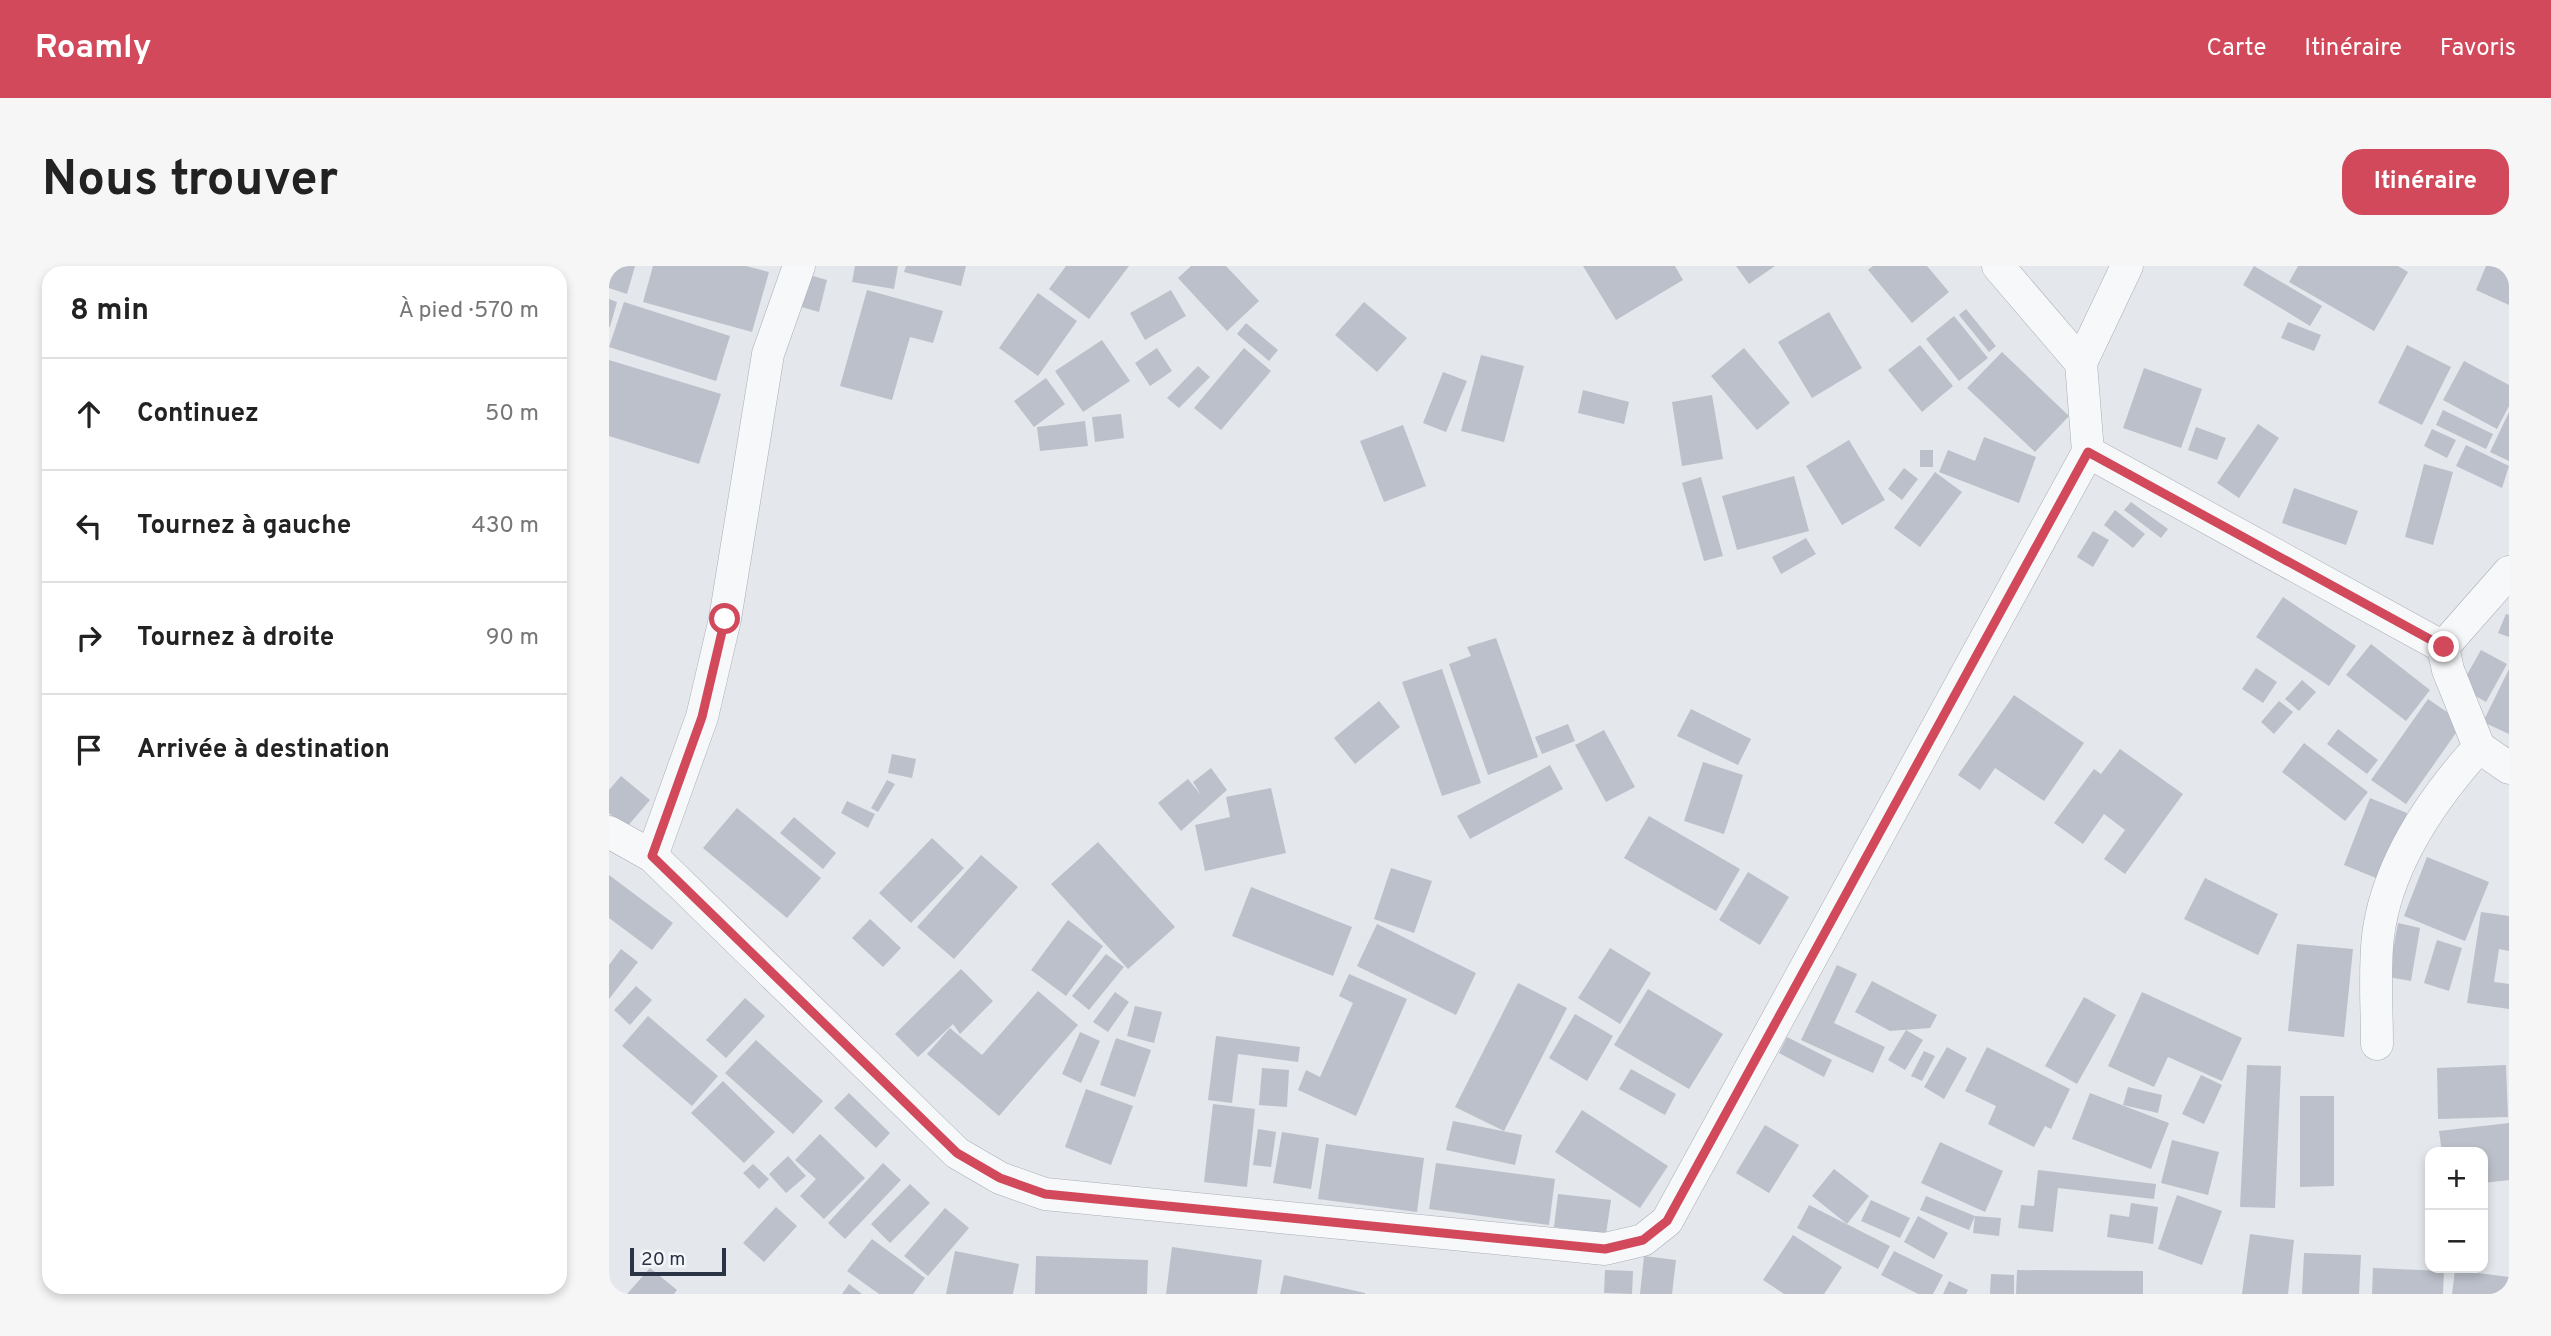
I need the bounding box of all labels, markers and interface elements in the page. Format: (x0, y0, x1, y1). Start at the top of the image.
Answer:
text: Roamly (35, 28, 151, 70)
text: Carte (2206, 34, 2266, 64)
text: Itinéraire (2304, 34, 2402, 64)
text: Favoris (2440, 34, 2516, 64)
button: Itinéraire (2342, 149, 2509, 215)
text: Nous trouver (42, 151, 338, 213)
text: 8 min (70, 293, 149, 330)
text: À pied · 570 m (399, 297, 539, 326)
icon: ahead (70, 395, 108, 433)
text: Continuez (137, 398, 259, 431)
text: 50 m (485, 400, 539, 429)
icon: left (70, 507, 108, 545)
text: Tournez à gauche (137, 510, 351, 543)
text: 430 m (471, 512, 539, 541)
route start (709, 603, 740, 634)
icon: right (70, 619, 108, 657)
text: Tournez à droite (137, 622, 334, 655)
text: 90 m (486, 624, 539, 653)
route end (2428, 631, 2459, 662)
icon: arrive (70, 731, 108, 769)
text: Arrivée à destination (137, 734, 390, 767)
map controls (2425, 1147, 2488, 1273)
button: + (2425, 1147, 2488, 1210)
button: − (2425, 1210, 2488, 1273)
scale bar (630, 1245, 726, 1277)
text: 20 m (641, 1248, 685, 1272)

